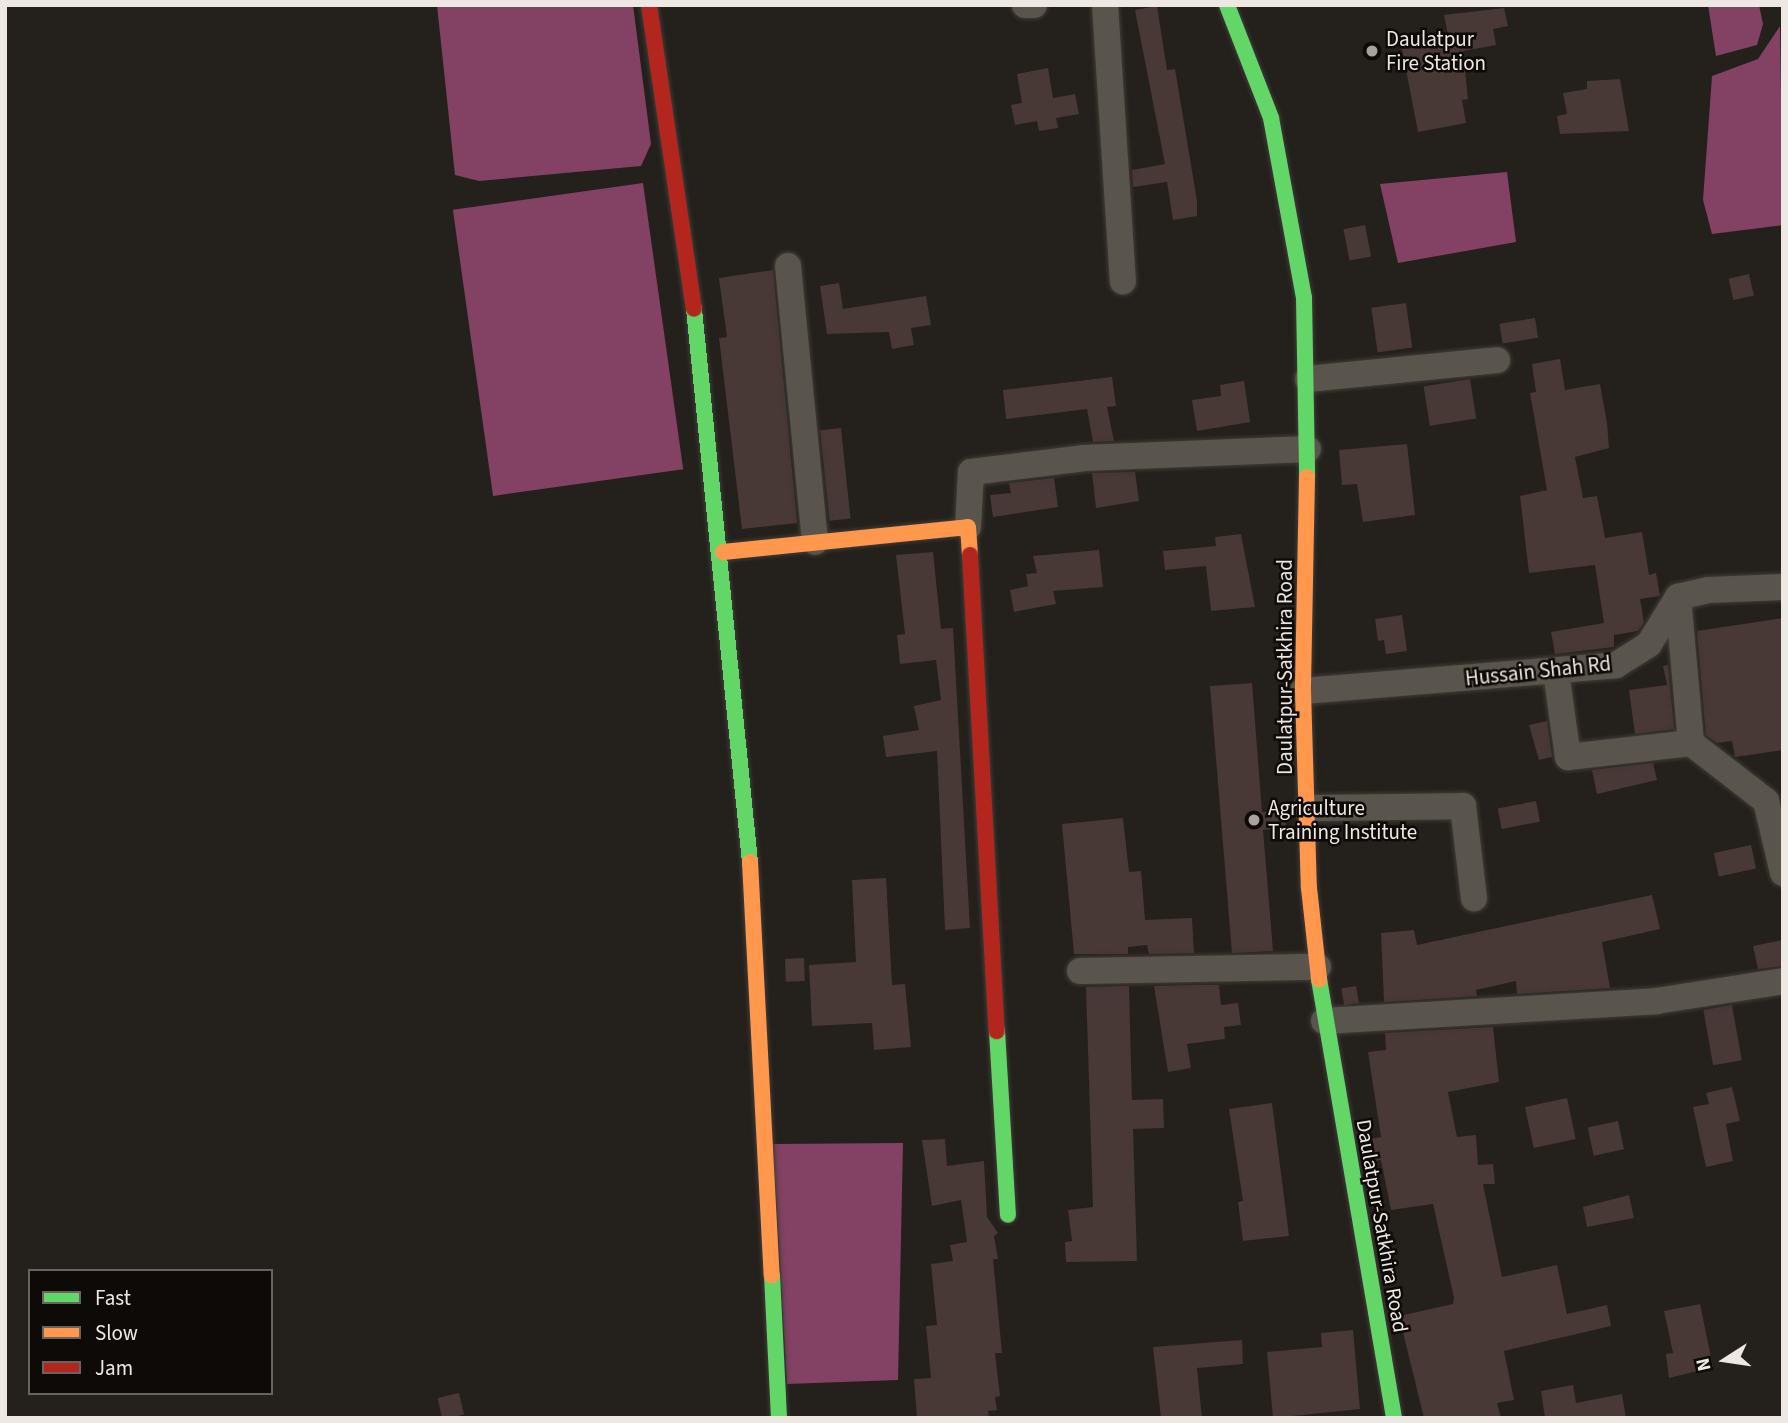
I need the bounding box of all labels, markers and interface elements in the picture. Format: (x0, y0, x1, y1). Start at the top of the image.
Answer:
place label: Daulatpur Fire Station (1386, 26, 1486, 76)
marker: Daulatpur Fire Station (1364, 43, 1380, 59)
street label: Daulatpur-Satkhira Road (1272, 559, 1298, 775)
street label: Hussain Shah Rd (1464, 651, 1612, 691)
place label: Agriculture Training Institute (1268, 795, 1417, 845)
marker: Agriculture Training Institute (1246, 812, 1262, 828)
street label: Daulatpur-Satkhira Road (1351, 1117, 1413, 1335)
legend (28, 1269, 273, 1395)
text: Fast (95, 1283, 131, 1313)
text: Slow (95, 1318, 138, 1348)
north arrow (1690, 1325, 1760, 1395)
text: Jam (95, 1353, 133, 1383)
text: N (1689, 1355, 1718, 1373)

